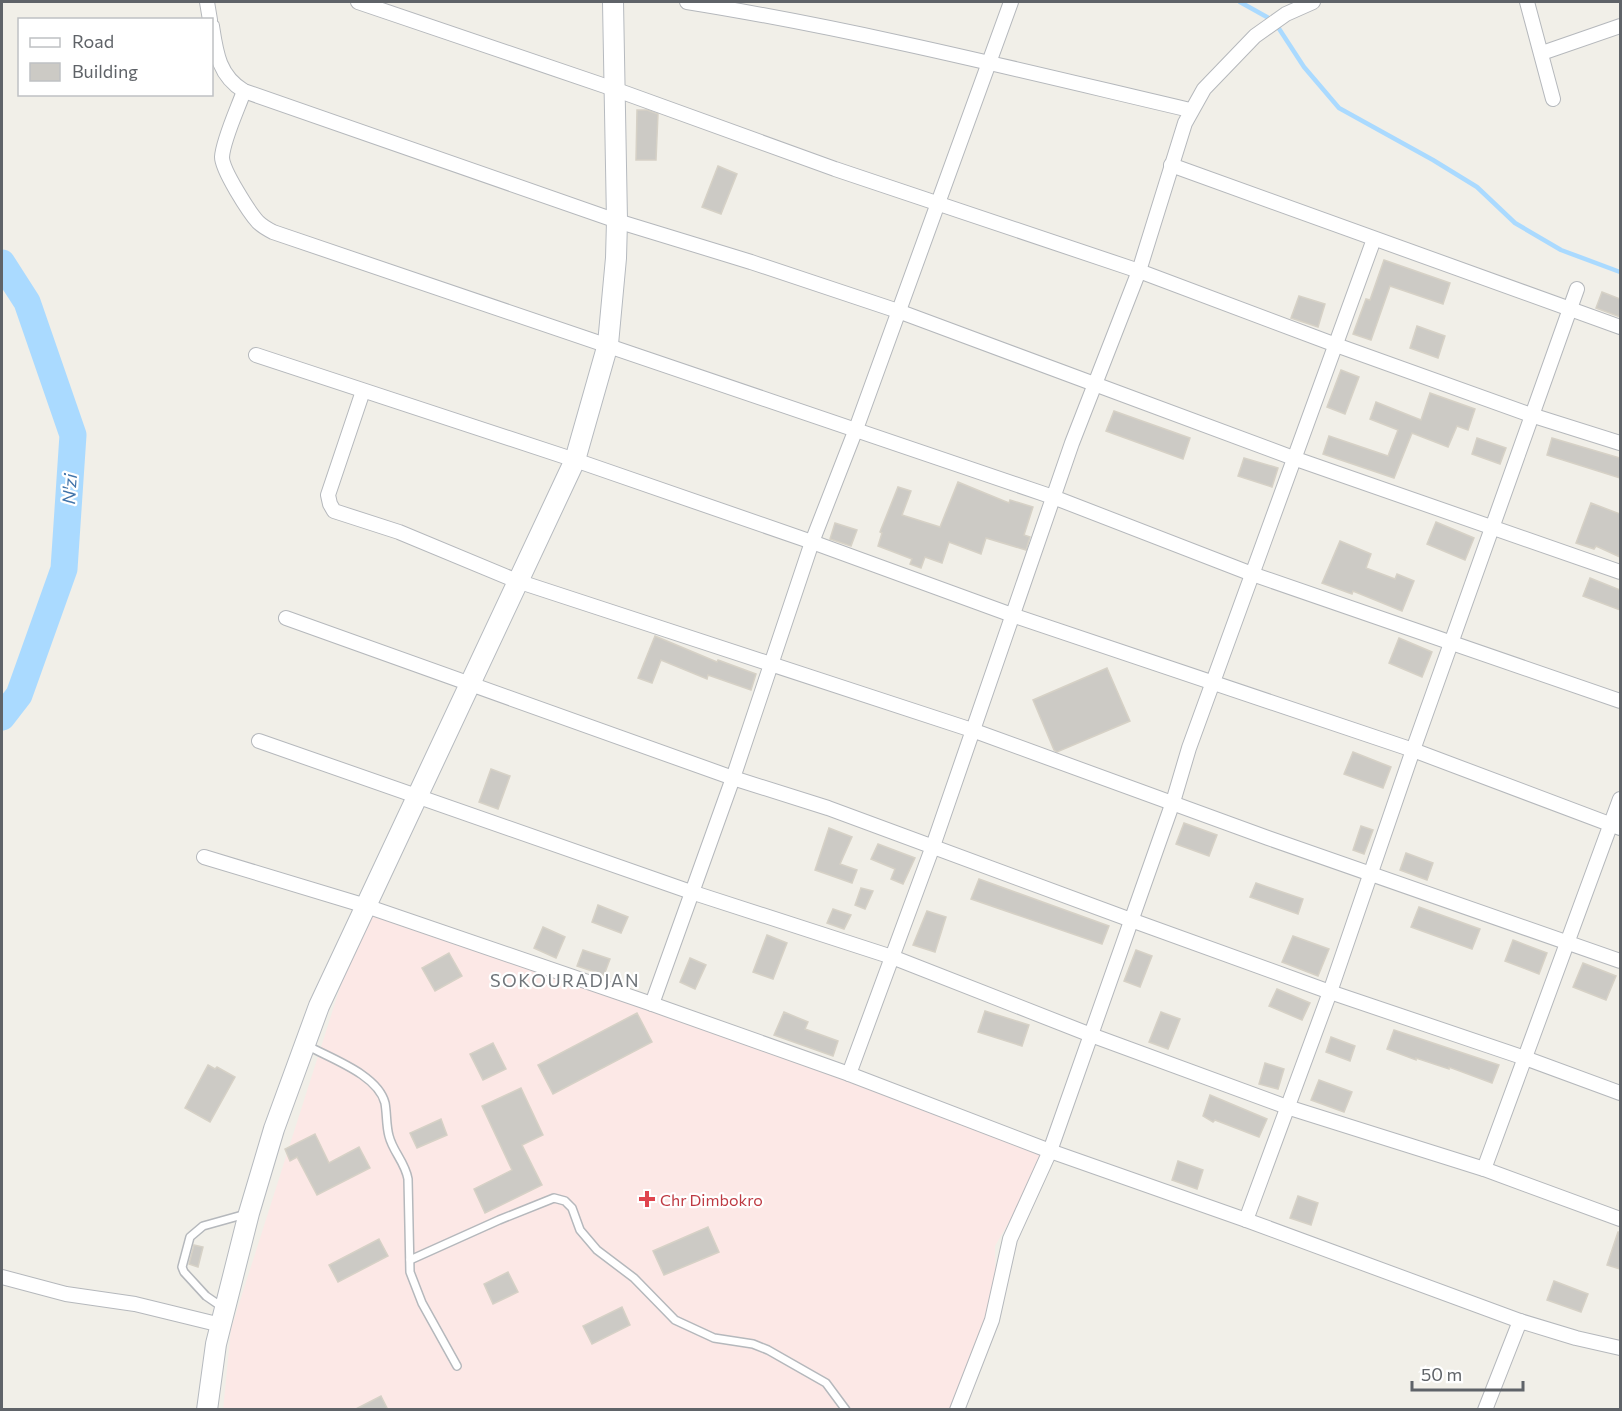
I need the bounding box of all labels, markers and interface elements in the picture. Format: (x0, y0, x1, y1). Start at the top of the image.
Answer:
legend (18, 18, 213, 96)
text: Road (72, 30, 114, 52)
text: Building (72, 60, 138, 82)
water label: N'zi (57, 472, 81, 505)
district label: SOKOURADJAN (490, 969, 640, 991)
marker: Chr Dimbokro (638, 1190, 656, 1208)
place label: Chr Dimbokro (660, 1190, 763, 1209)
scale bar (1412, 1354, 1523, 1392)
text: 50 m (1421, 1363, 1462, 1385)

